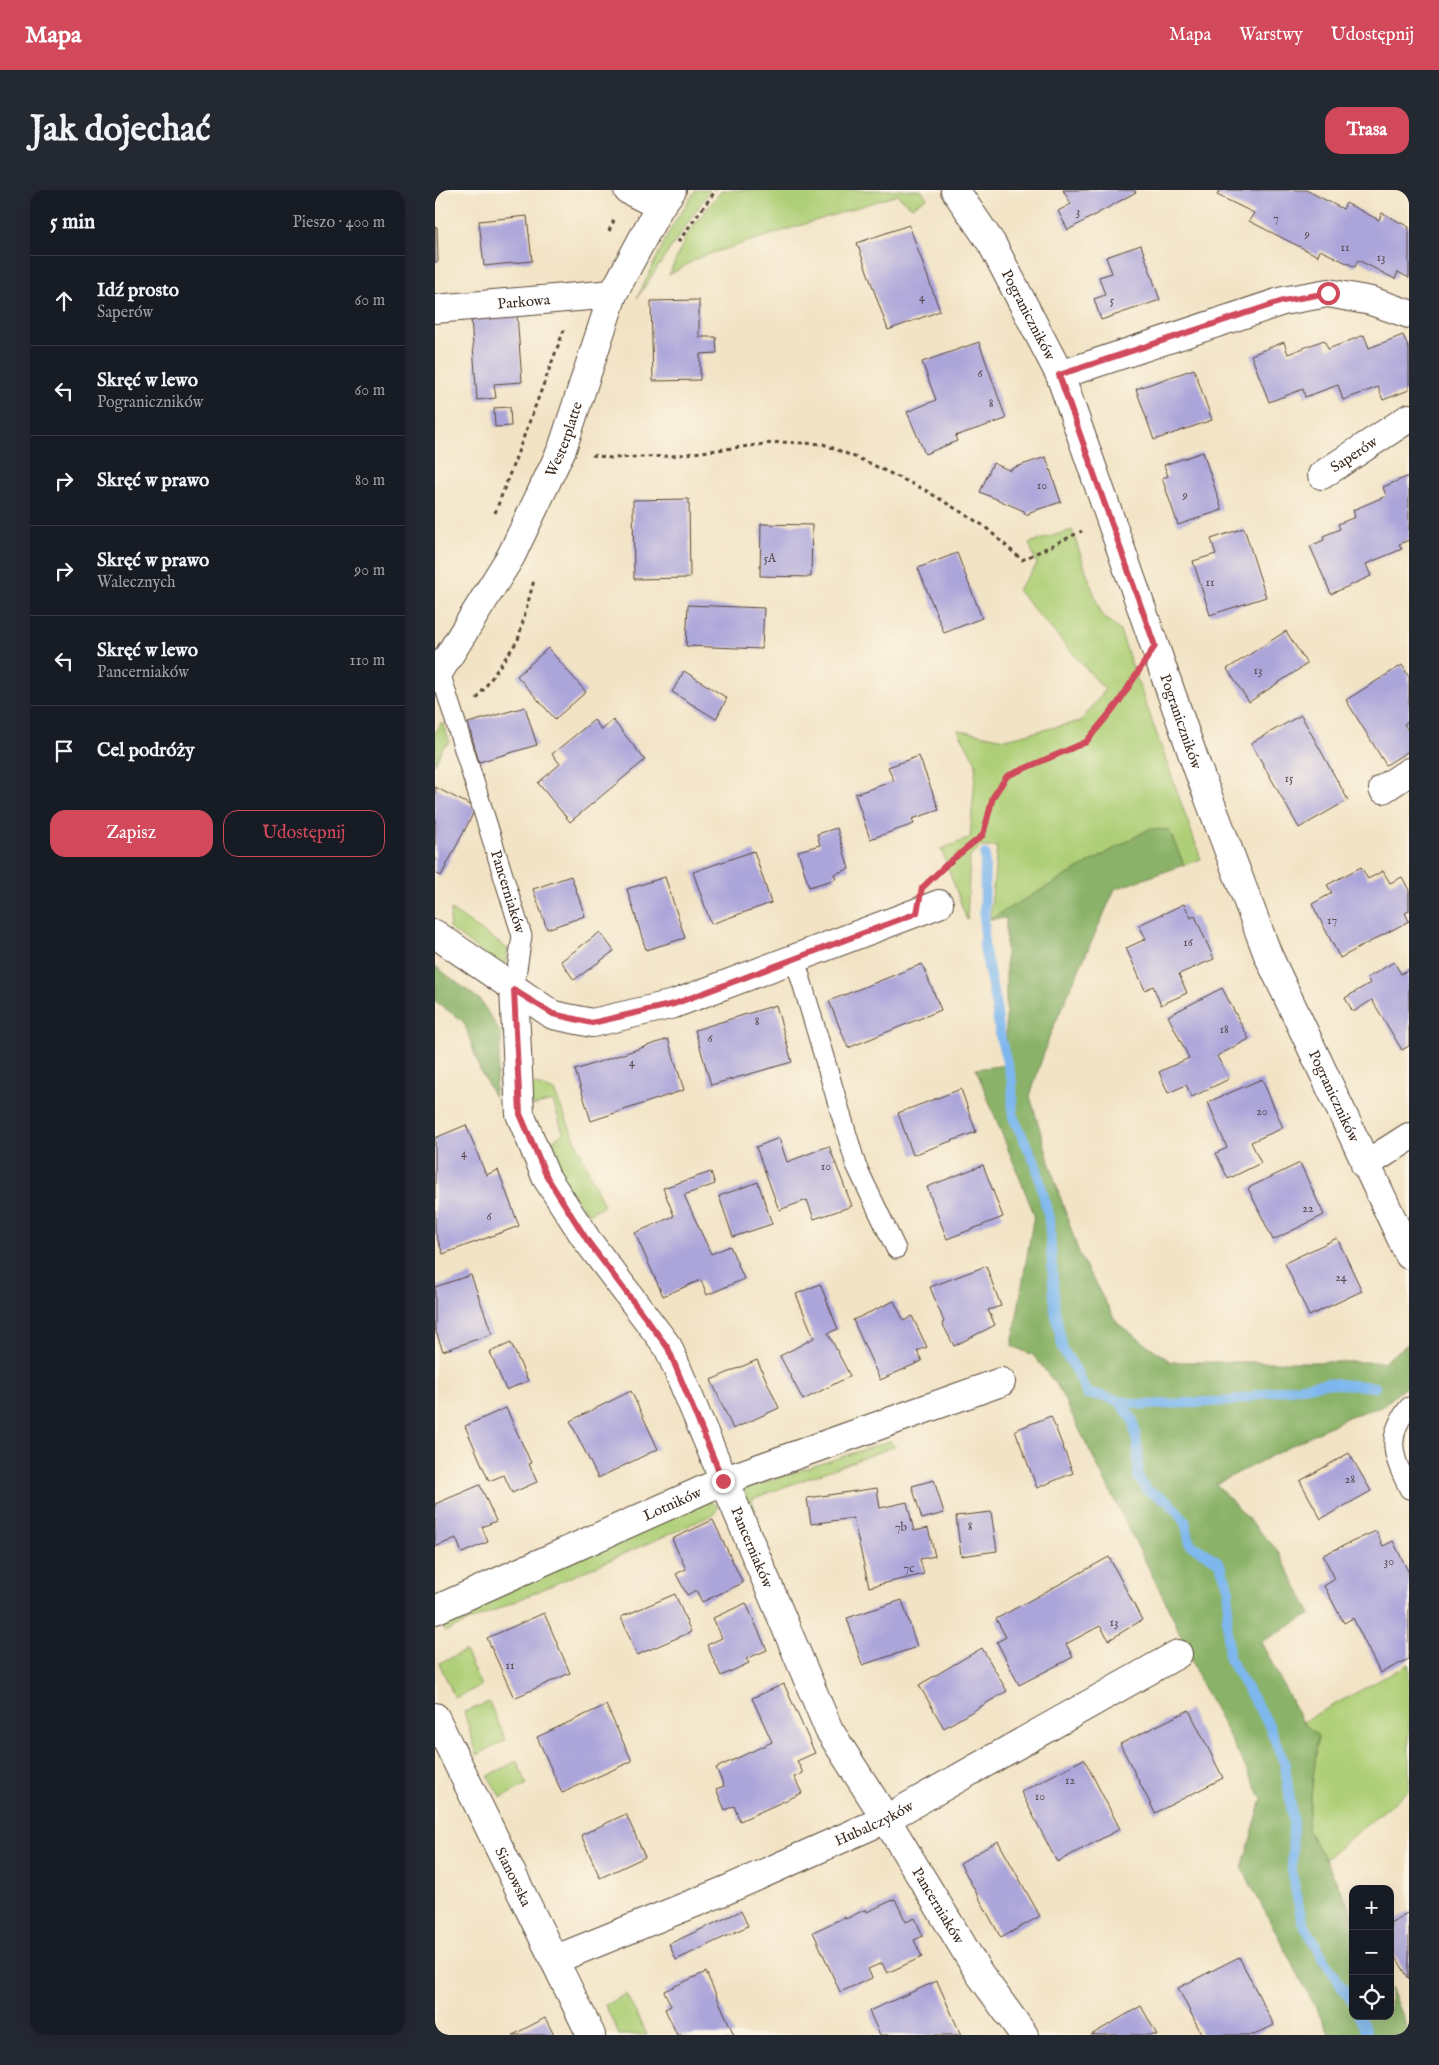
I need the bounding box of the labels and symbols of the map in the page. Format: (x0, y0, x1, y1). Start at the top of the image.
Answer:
house number: 3 (1076, 204, 1080, 219)
house number: 7 (1273, 211, 1279, 226)
house number: 9 (1303, 227, 1310, 242)
house number: 11 (1341, 240, 1349, 255)
house number: 13 (1377, 250, 1385, 265)
street label: Pograniczników (997, 266, 1060, 364)
route start (1317, 282, 1340, 305)
street label: Parkowa (497, 290, 551, 314)
house number: 4 (919, 290, 925, 305)
house number: 5 (1110, 293, 1115, 308)
house number: 6 (977, 366, 983, 381)
house number: 8 (989, 396, 994, 411)
street label: Westerplatte (541, 399, 587, 480)
street label: Saperów (1327, 432, 1382, 477)
house number: 10 (1037, 478, 1047, 493)
house number: 9 (1181, 488, 1188, 503)
house number: 5A (764, 551, 777, 566)
house number: 11 (1206, 575, 1214, 590)
house number: 13 (1254, 663, 1262, 678)
street label: Pograniczników (1155, 671, 1206, 773)
house number: 15 (1285, 771, 1294, 786)
street label: Pancerniaków (486, 848, 530, 937)
house number: 17 (1327, 913, 1337, 928)
house number: 16 (1183, 935, 1194, 950)
house number: 8 (755, 1014, 760, 1029)
house number: 18 (1219, 1022, 1229, 1037)
house number: 6 (707, 1031, 713, 1046)
street label: Pograniczników (1304, 1047, 1364, 1146)
house number: 4 (629, 1055, 635, 1070)
house number: 20 (1256, 1104, 1268, 1119)
house number: 4 (461, 1146, 467, 1161)
house number: 10 (821, 1159, 831, 1174)
house number: 22 (1302, 1201, 1314, 1216)
house number: 6 (486, 1209, 492, 1224)
house number: 24 (1335, 1270, 1347, 1285)
route end (712, 1470, 735, 1493)
house number: 28 (1345, 1472, 1355, 1487)
street label: Lotników (640, 1482, 706, 1525)
street label: Pancerniaków (726, 1504, 778, 1592)
house number: 8 (968, 1519, 973, 1534)
house number: 7b (895, 1520, 907, 1535)
house number: 30 (1384, 1554, 1394, 1569)
house number: 7c (904, 1561, 914, 1576)
house number: 13 (1110, 1615, 1118, 1630)
house number: 11 (506, 1658, 514, 1673)
house number: 12 (1065, 1773, 1075, 1788)
house number: 10 (1035, 1789, 1045, 1804)
street label: Hubalczyków (832, 1796, 918, 1851)
street label: Sianowska (490, 1844, 536, 1910)
street label: Pancerniaków (907, 1864, 969, 1949)

